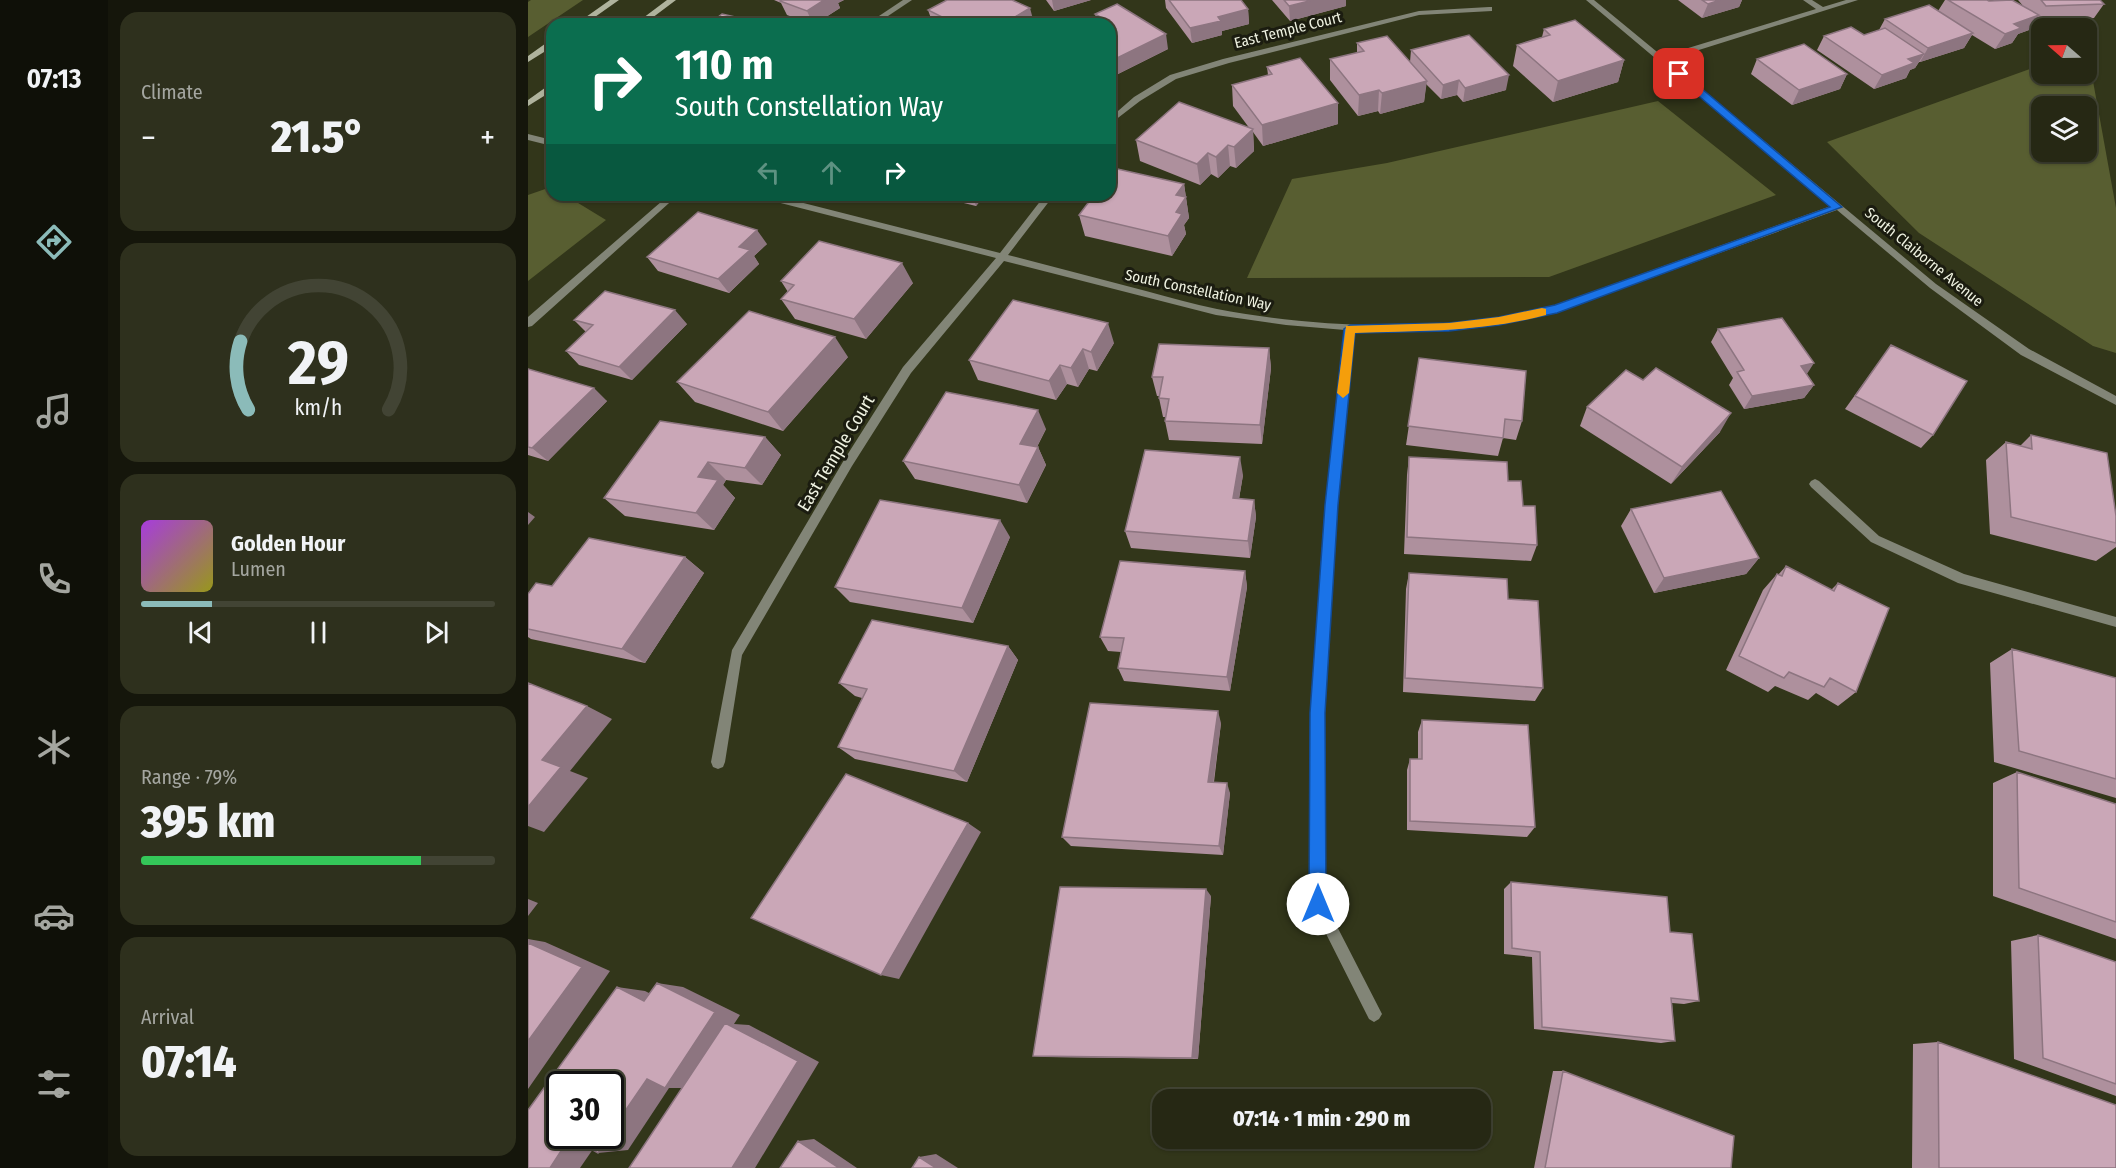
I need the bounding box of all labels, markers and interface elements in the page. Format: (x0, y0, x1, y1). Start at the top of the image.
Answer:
street label: East Temple Court (1232, 8, 1344, 52)
north arrow (2031, 18, 2097, 84)
map controls (2031, 18, 2097, 162)
text: 110 m (675, 40, 774, 90)
icon: right (576, 42, 654, 120)
pin (1653, 48, 1704, 99)
icon: arrive (1662, 57, 1695, 90)
text: 07:13 (26, 63, 82, 95)
text: Climate (141, 80, 203, 104)
text: South Constellation Way (675, 91, 943, 123)
button: layers (2031, 96, 2097, 162)
text: 21.5° (271, 110, 365, 164)
text: − (141, 118, 156, 158)
text: + (480, 118, 495, 158)
icon: left (752, 156, 785, 189)
icon: ahead (815, 156, 848, 189)
icon: right (878, 156, 911, 189)
street label: South Claiborne Avenue (1861, 204, 1987, 310)
icon: directions (33, 221, 75, 263)
street label: South Constellation Way (1123, 266, 1273, 314)
text: 29 (287, 326, 348, 401)
icon: music (33, 390, 75, 432)
street label: East Temple Court (793, 391, 879, 515)
text: km/h (294, 395, 342, 421)
text: Golden Hour (231, 530, 345, 557)
text: Lumen (231, 557, 286, 581)
icon: phone (33, 558, 75, 600)
icon: previous (184, 616, 217, 649)
icon: pause (302, 616, 335, 649)
icon: next (420, 616, 453, 649)
icon: climate (33, 726, 75, 768)
text: Range · 79% (141, 765, 237, 789)
text: 395 km (141, 795, 275, 849)
position arrow (1286, 872, 1350, 936)
icon: car (33, 895, 75, 937)
text: Arrival (141, 1005, 194, 1029)
text: 07:14 (141, 1035, 237, 1089)
icon: filters (33, 1063, 75, 1105)
speed limit sign: 30 (546, 1071, 624, 1149)
text: 07:14 · 1 min · 290 m (1233, 1105, 1410, 1132)

